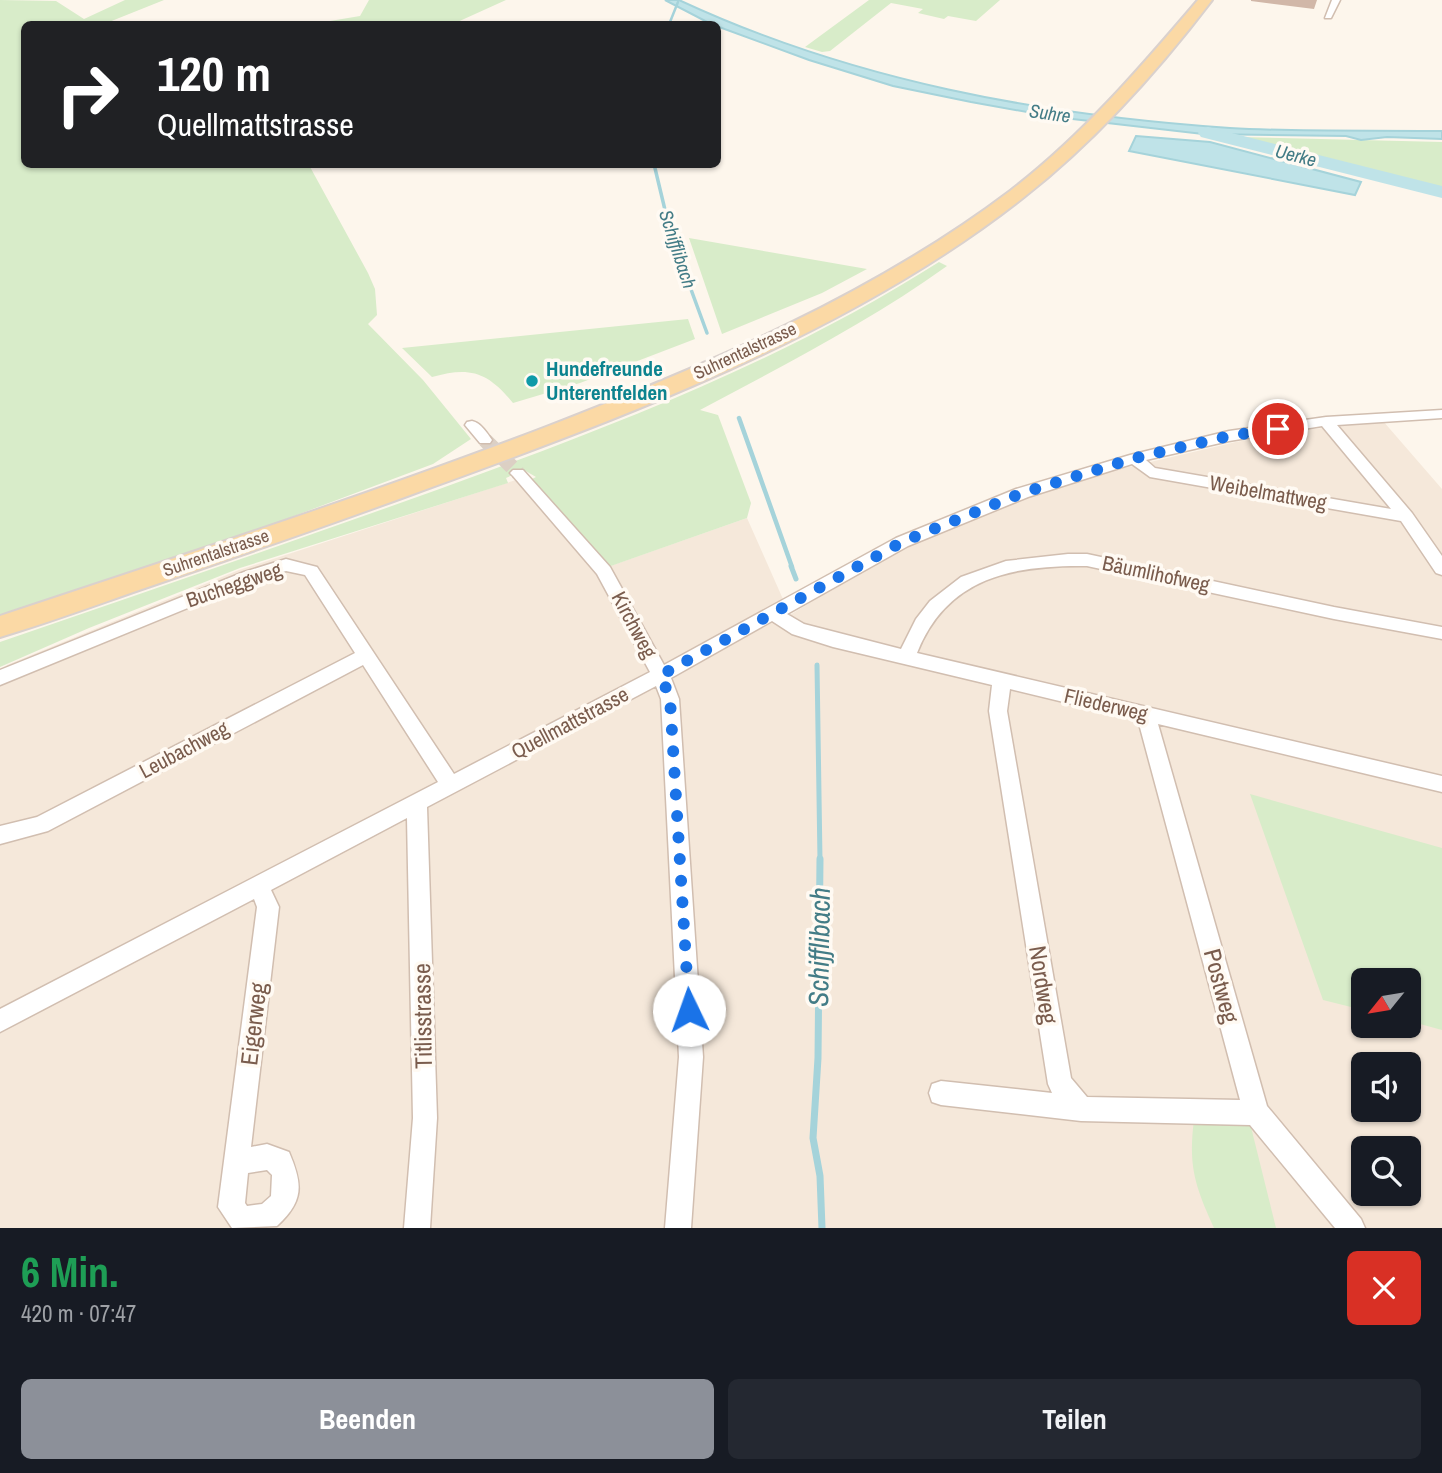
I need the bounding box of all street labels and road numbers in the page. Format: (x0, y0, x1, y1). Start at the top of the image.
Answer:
street label: Suhrentalstrasse (689, 316, 800, 385)
street label: Weibelmattweg (1207, 468, 1329, 517)
street label: Suhrentalstrasse (159, 523, 272, 582)
street label: Bäumlihofweg (1100, 548, 1213, 599)
street label: Bucheggweg (182, 554, 286, 614)
street label: Kirchweg (605, 586, 664, 664)
street label: Quellmattstrasse (506, 679, 634, 766)
street label: Fliederweg (1061, 681, 1151, 728)
street label: Leubachweg (134, 714, 234, 785)
street label: Nordweg (1022, 943, 1066, 1026)
street label: Postweg (1197, 945, 1247, 1026)
street label: Titlisstrasse (405, 963, 439, 1069)
street label: Eigerweg (232, 981, 274, 1067)

